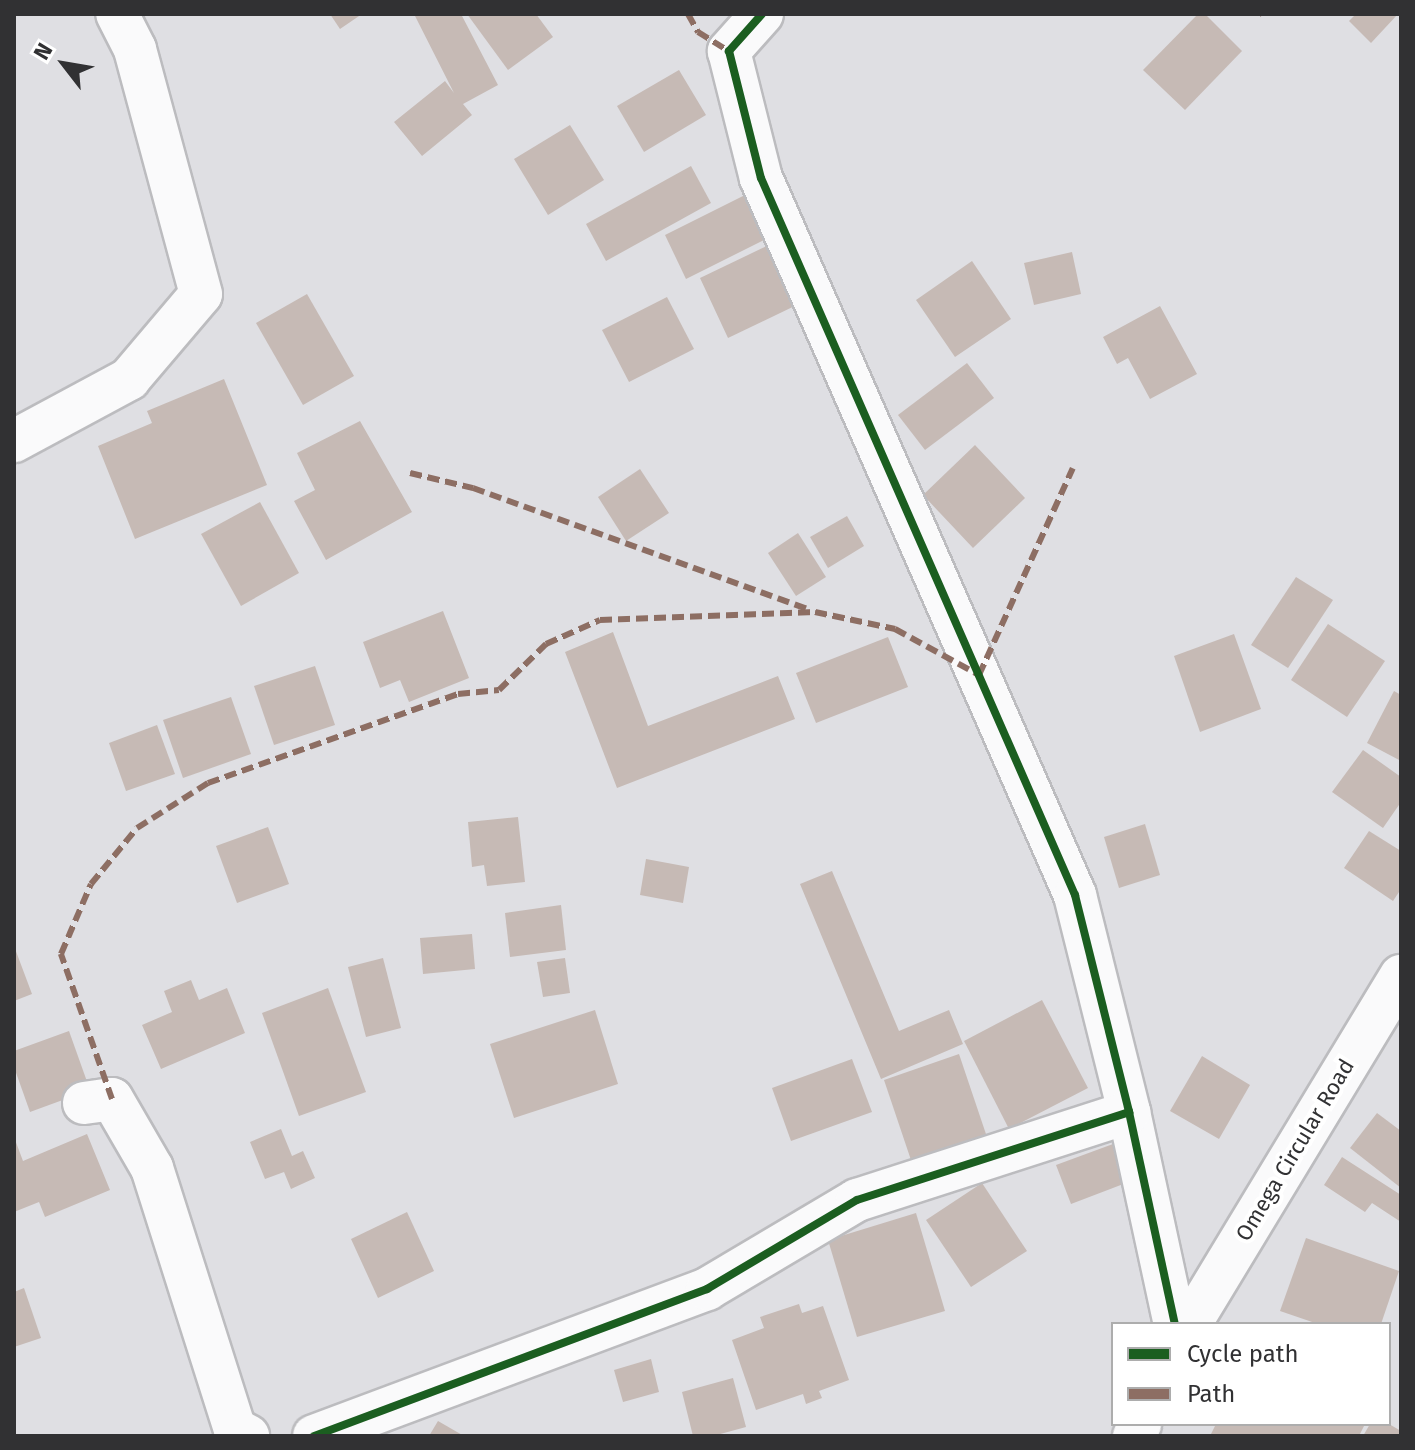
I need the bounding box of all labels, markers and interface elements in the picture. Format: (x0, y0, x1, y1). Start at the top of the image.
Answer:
north arrow (24, 24, 104, 104)
text: N (28, 38, 58, 65)
street label: Omega Circular Road (1230, 1054, 1360, 1246)
legend (1111, 1322, 1391, 1426)
text: Cycle path (1187, 1340, 1299, 1368)
text: Path (1187, 1380, 1235, 1408)

